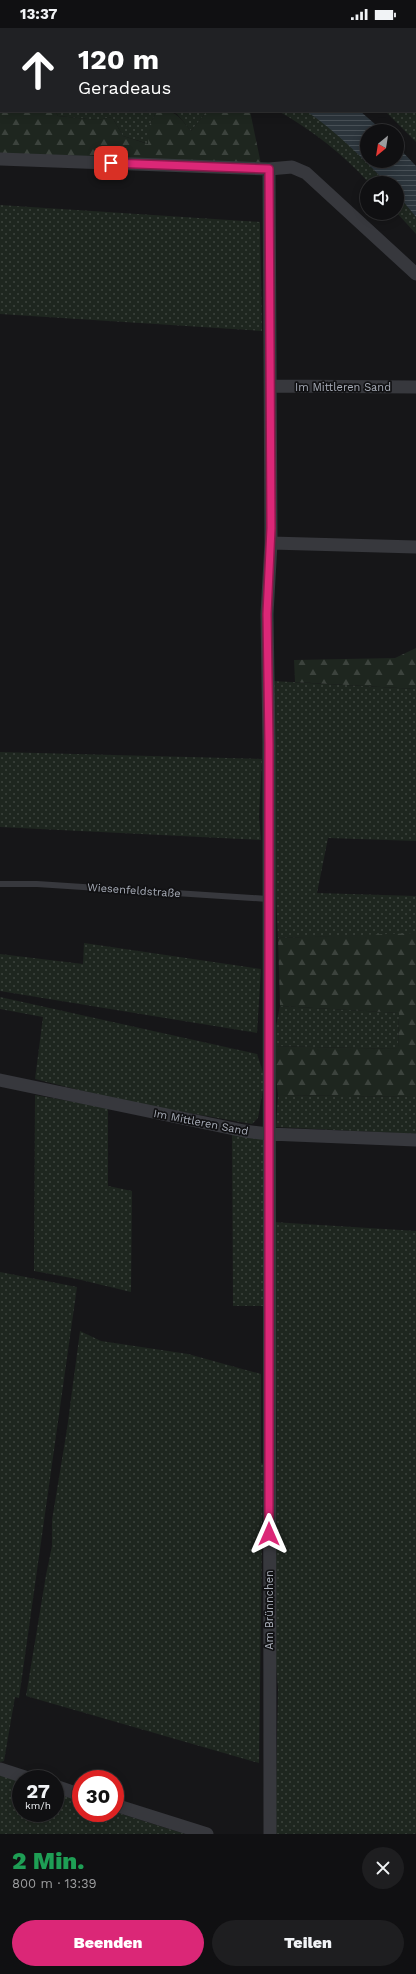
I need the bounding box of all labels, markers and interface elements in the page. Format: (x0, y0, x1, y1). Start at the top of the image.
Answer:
text: 13:37 (20, 5, 58, 23)
text: 120 m (78, 43, 159, 76)
icon: ahead (12, 44, 64, 96)
text: Geradeaus (78, 77, 171, 98)
north arrow (360, 124, 404, 168)
map controls (360, 124, 404, 220)
pin (94, 146, 128, 180)
icon: arrive (100, 152, 122, 174)
button: sound (360, 176, 404, 220)
street label: Im Mittleren Sand (295, 381, 391, 394)
street label: Wiesenfeldstraße (87, 881, 181, 900)
street label: Im Mittleren Sand (153, 1107, 249, 1138)
position arrow (248, 1513, 290, 1555)
street label: Am Brünnchen (263, 1570, 276, 1650)
speed limit sign: 30 (72, 1770, 124, 1822)
text: 27 (26, 1779, 50, 1803)
text: km/h (25, 1800, 51, 1811)
text: 2 Min. (12, 1847, 84, 1875)
button: close (362, 1847, 404, 1889)
text: 800 m · 13:39 (12, 1876, 97, 1891)
button: Beenden (12, 1920, 204, 1966)
button: Teilen (212, 1920, 404, 1966)

